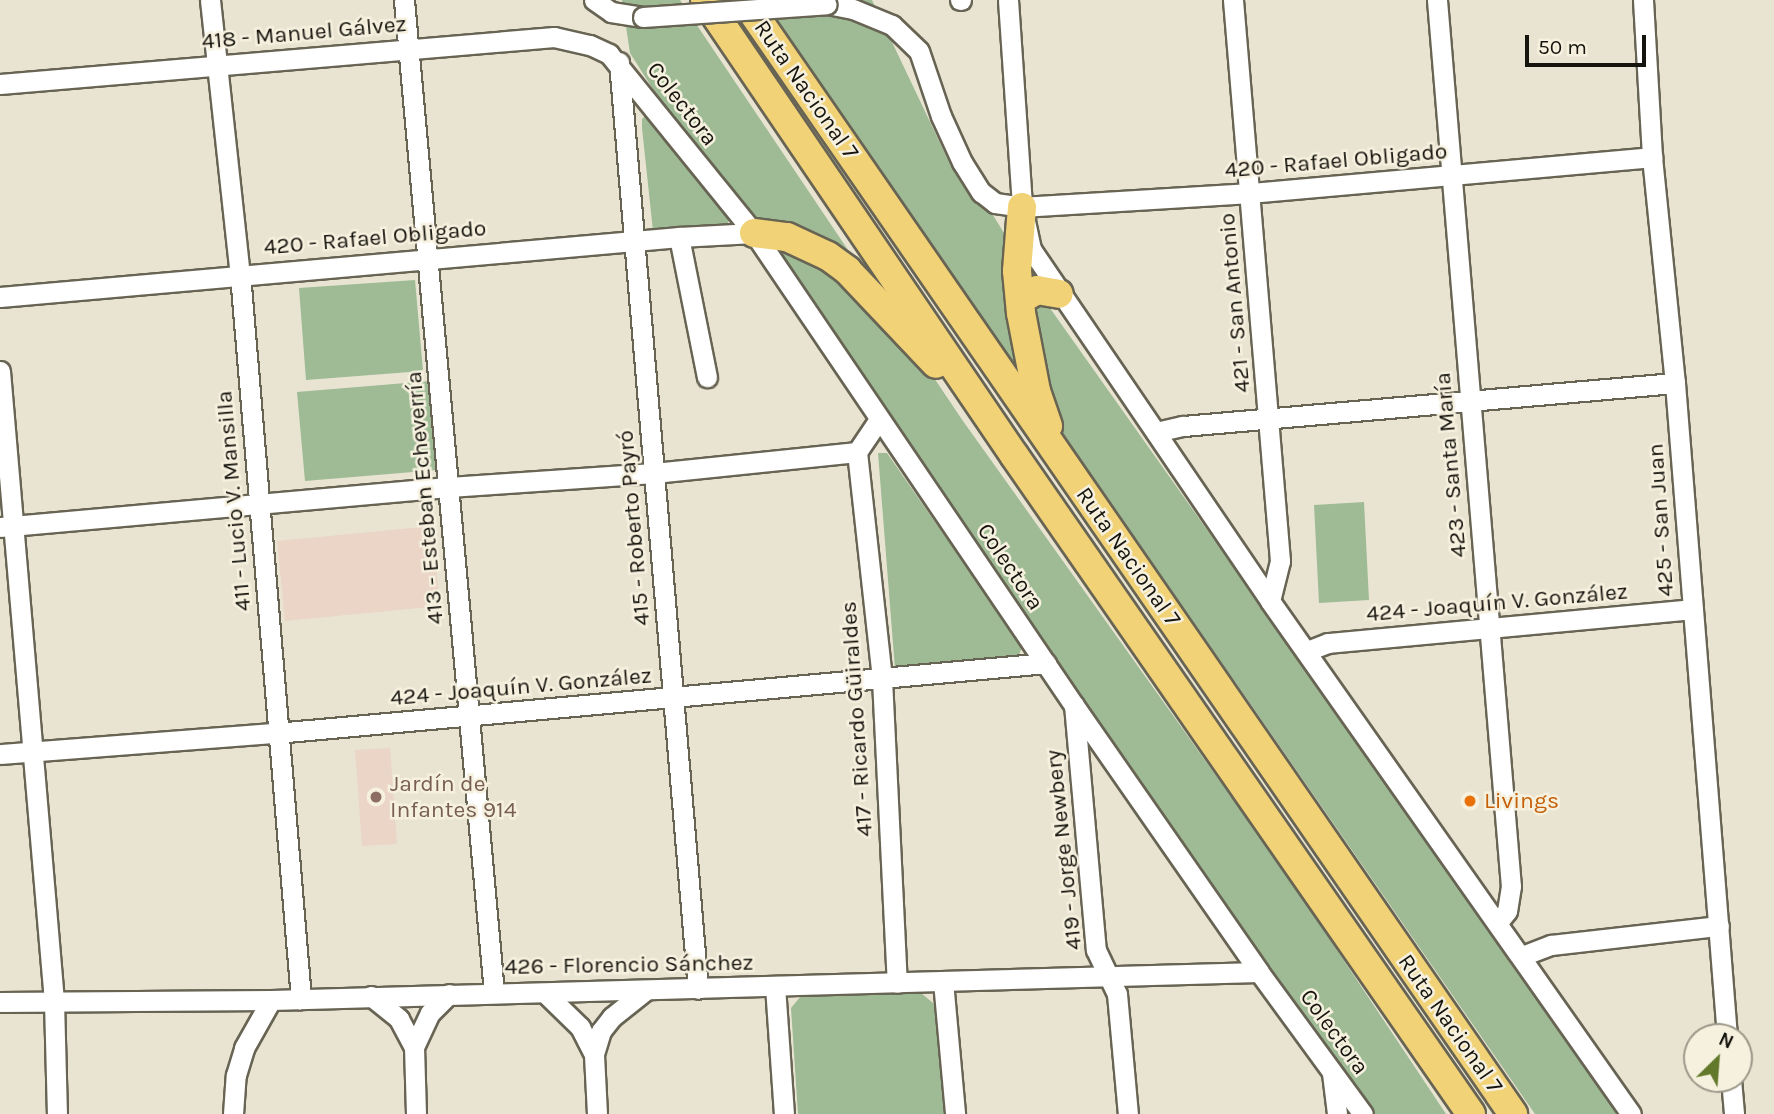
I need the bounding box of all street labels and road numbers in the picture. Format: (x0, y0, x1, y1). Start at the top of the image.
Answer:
street label: 418 - Manuel Gálvez (201, 10, 407, 56)
street label: Ruta Nacional 7 (748, 15, 864, 165)
street label: Colectora (641, 57, 723, 151)
street label: 420 - Rafael Obligado (1224, 138, 1448, 184)
street label: 421 - San Antonio (1213, 212, 1257, 394)
street label: 420 - Rafael Obligado (263, 215, 487, 261)
street label: 413 - Esteban Echeverría (400, 370, 450, 626)
street label: 423 - Santa María (1429, 371, 1473, 559)
street label: 411 - Lucio V. Mansilla (211, 390, 257, 612)
street label: 415 - Roberto Payró (612, 429, 656, 627)
street label: 425 - San Juan (1642, 442, 1680, 598)
street label: Ruta Nacional 7 (1070, 482, 1186, 632)
street label: Colectora (971, 518, 1049, 616)
street label: 424 - Joaquín V. González (1365, 578, 1629, 628)
street label: 417 - Ricardo Güiraldes (835, 600, 879, 838)
street label: 424 - Joaquín V. González (389, 662, 653, 712)
street label: 419 - Jorge Newbery (1040, 748, 1088, 952)
street label: 426 - Florencio Sánchez (504, 949, 754, 981)
street label: Ruta Nacional 7 (1392, 949, 1508, 1099)
street label: Colectora (1294, 984, 1374, 1080)

